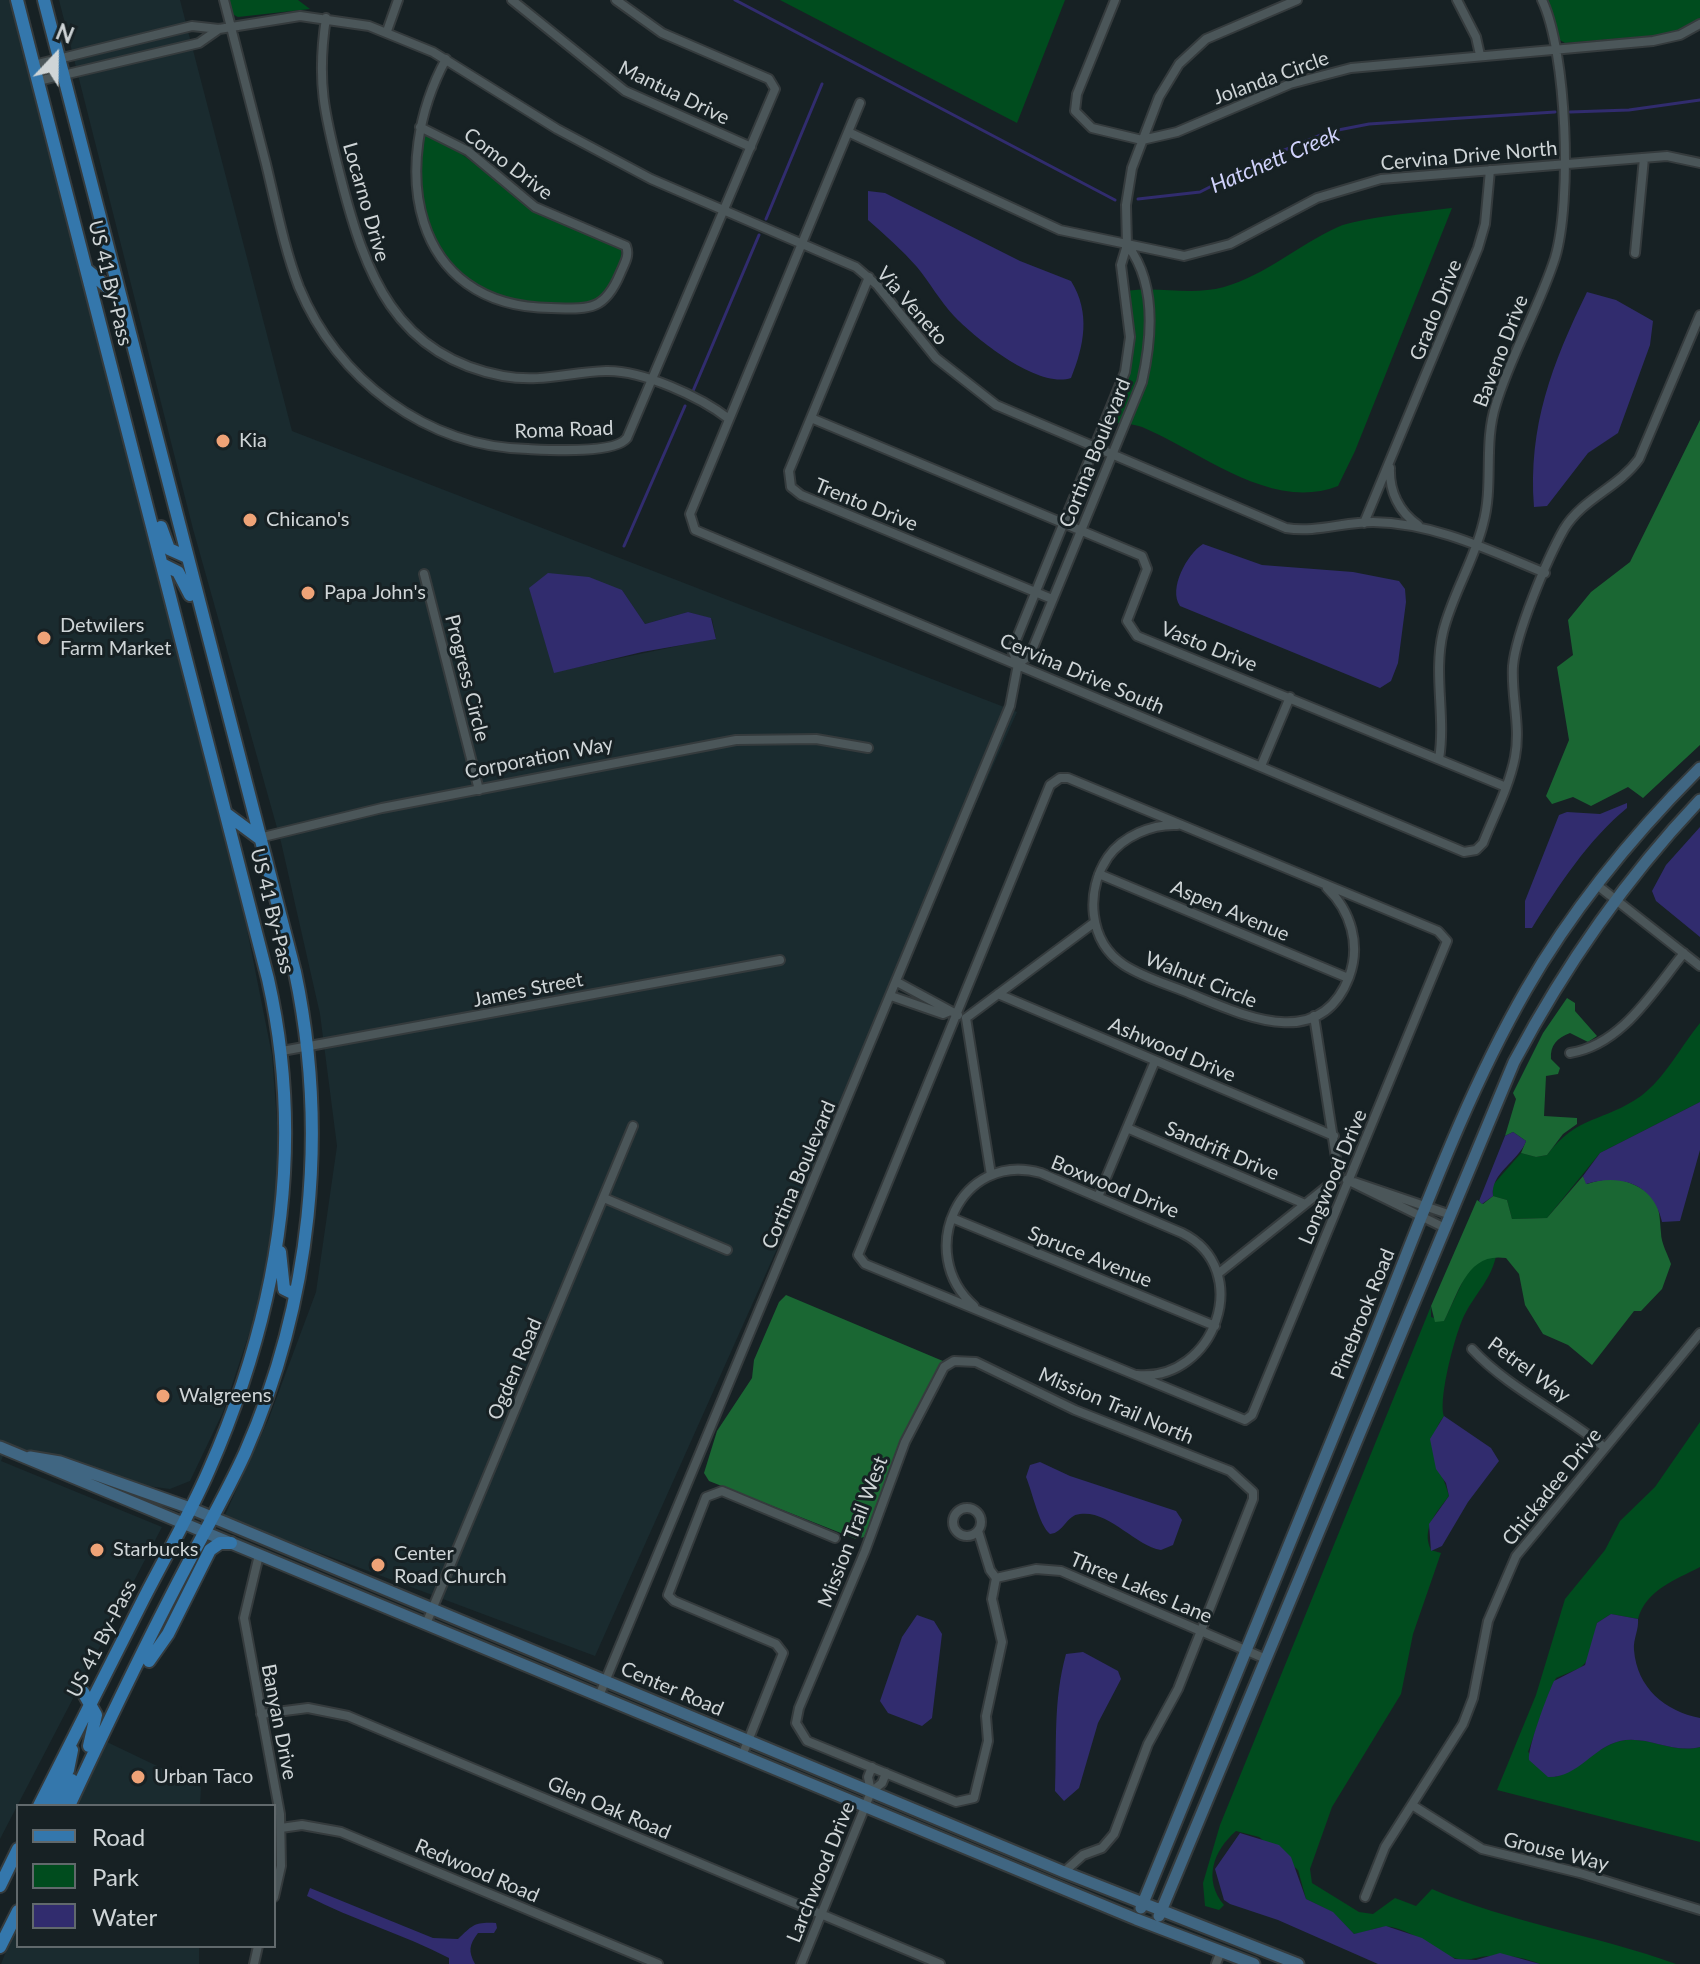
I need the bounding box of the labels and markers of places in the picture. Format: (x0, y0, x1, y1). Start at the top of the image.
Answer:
place label: Kia (239, 429, 267, 453)
marker: Kia (214, 432, 232, 450)
place label: Chicano's (266, 508, 349, 532)
marker: Chicano's (241, 511, 259, 529)
place label: Papa John's (324, 581, 426, 605)
marker: Papa John's (299, 584, 317, 602)
place label: Detwilers Farm Market (60, 614, 171, 661)
marker: Detwilers Farm Market (35, 629, 53, 647)
place label: Walgreens (179, 1384, 271, 1408)
marker: Walgreens (154, 1387, 172, 1405)
place label: Starbucks (113, 1538, 199, 1562)
marker: Starbucks (88, 1541, 106, 1559)
place label: Center Road Church (394, 1542, 507, 1589)
marker: Center Road Church (369, 1556, 387, 1574)
place label: Urban Taco (154, 1765, 253, 1789)
marker: Urban Taco (129, 1768, 147, 1786)

